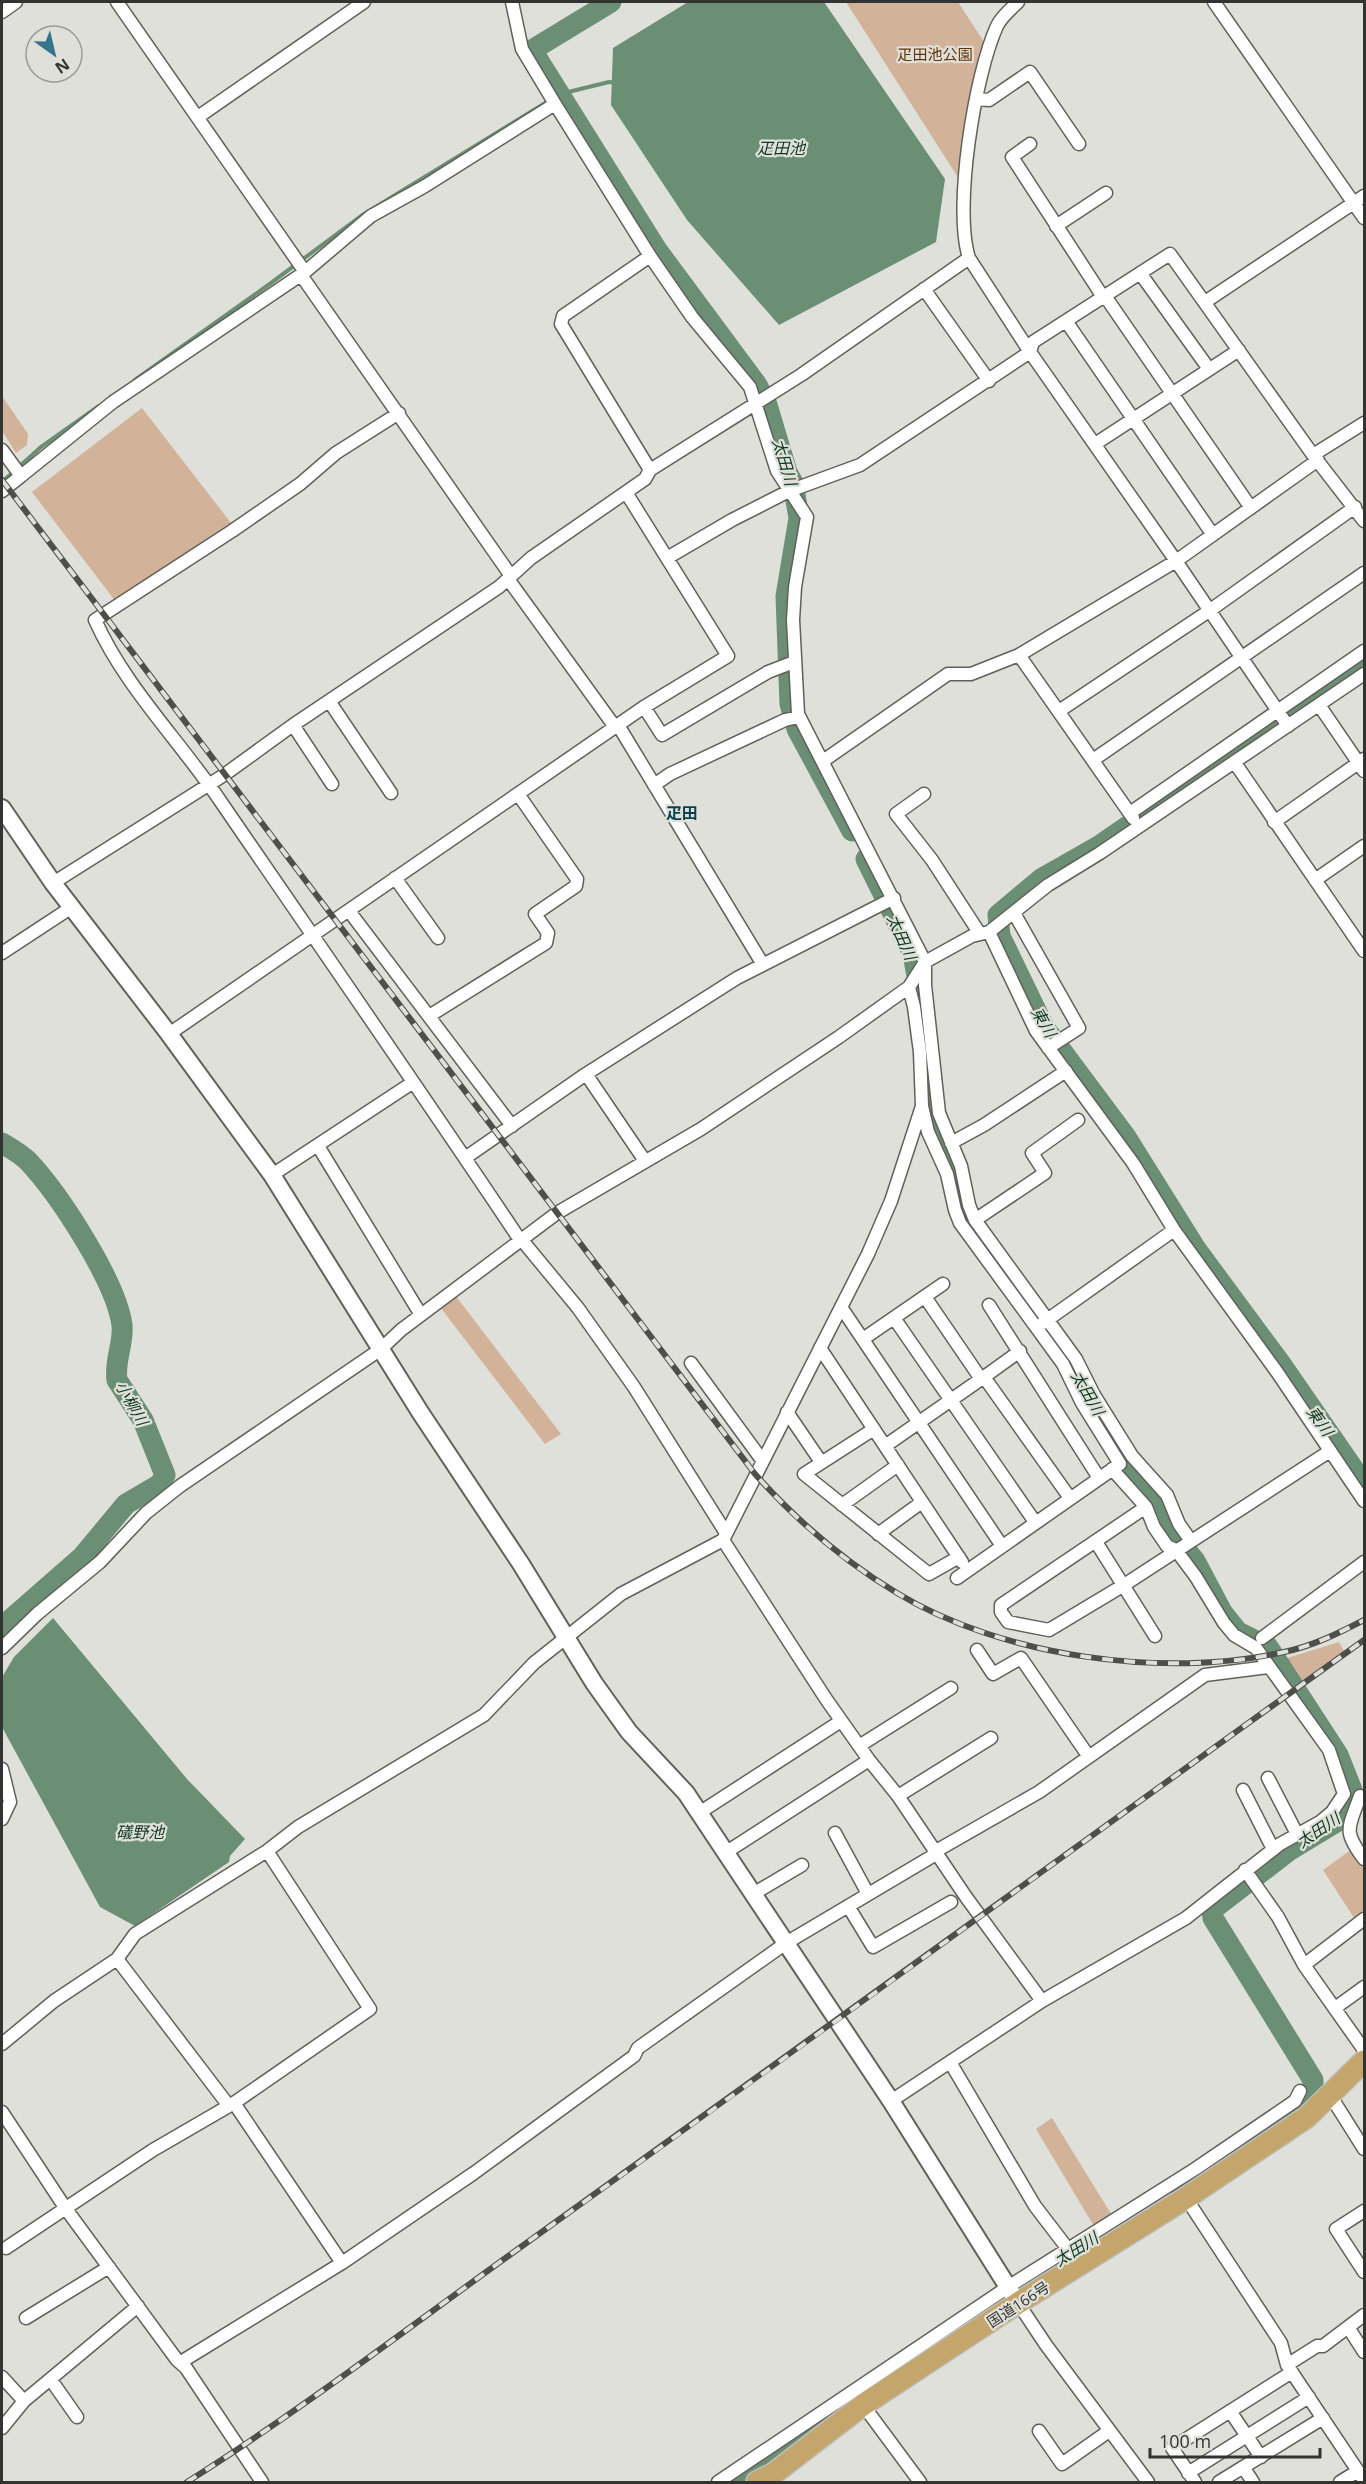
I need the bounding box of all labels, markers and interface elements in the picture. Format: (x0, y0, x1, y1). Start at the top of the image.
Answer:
north arrow (24, 24, 84, 84)
park label: 疋田池公園 (897, 44, 973, 64)
text: N (51, 54, 74, 79)
water label: 疋田池 (757, 137, 807, 159)
water label: 太田川 (767, 436, 803, 490)
district label: 疋田 (666, 802, 698, 824)
water label: 太田川 (882, 911, 923, 965)
water label: 東川 (1026, 1003, 1063, 1043)
water label: 太田川 (1066, 1367, 1111, 1421)
water label: 小柳川 (111, 1377, 154, 1431)
water label: 東川 (1302, 1402, 1339, 1442)
water label: 太田川 (1292, 1806, 1346, 1853)
water label: 礒野池 (116, 1821, 166, 1843)
water label: 太田川 (1050, 2226, 1104, 2271)
street label: 国道166号 (983, 2276, 1053, 2332)
scale bar (1150, 2421, 1320, 2459)
text: 100 m (1159, 2429, 1211, 2453)

